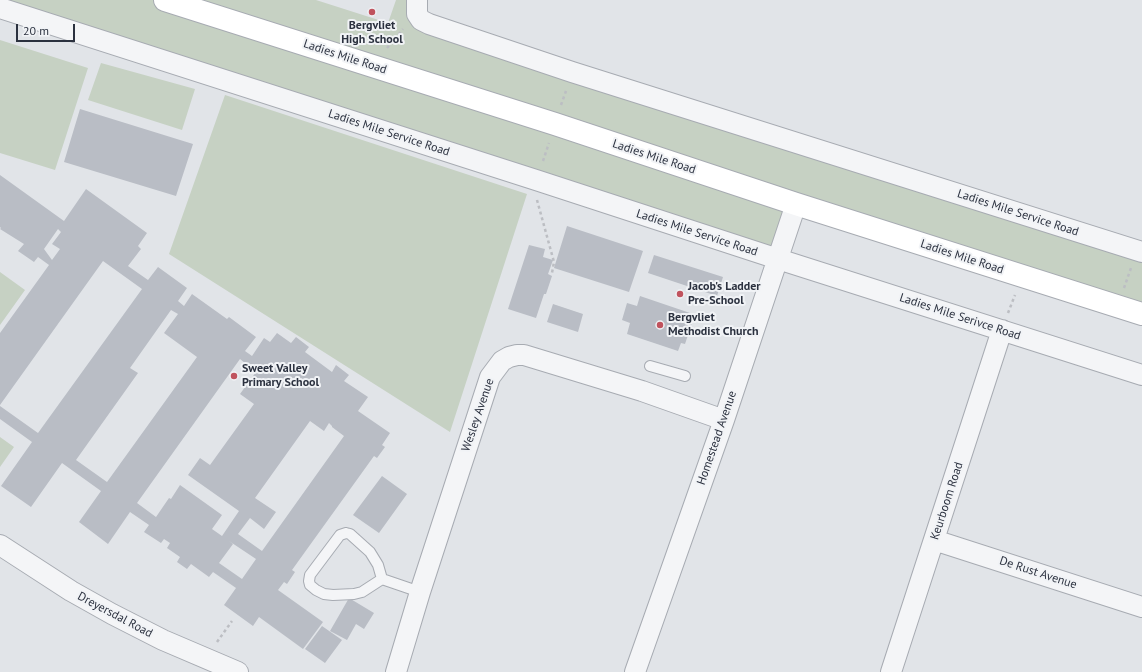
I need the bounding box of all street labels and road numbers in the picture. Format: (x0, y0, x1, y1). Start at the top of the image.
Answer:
street label: Ladies Mile Road (301, 37, 389, 77)
street label: Ladies Mile Service Road (326, 107, 452, 159)
street label: Ladies Mile Road (610, 137, 698, 177)
street label: Ladies Mile Service Road (955, 187, 1081, 239)
street label: Ladies Mile Service Road (634, 207, 760, 259)
street label: Ladies Mile Road (918, 237, 1006, 277)
street label: Ladies Mile Serivce Road (898, 291, 1022, 343)
street label: Wesley Avenue (459, 377, 497, 453)
street label: Homestead Avenue (694, 389, 740, 487)
street label: Keurboom Road (928, 460, 966, 542)
street label: De Rust Avenue (998, 554, 1078, 592)
street label: Dreyersdal Road (75, 589, 155, 641)

